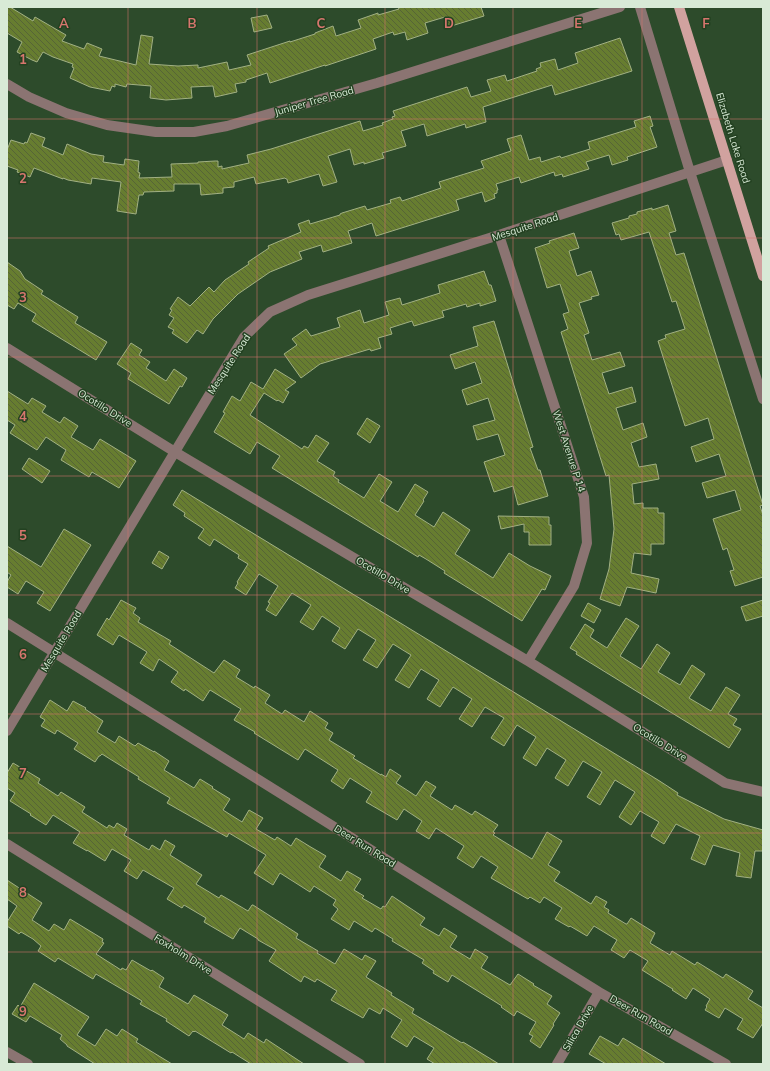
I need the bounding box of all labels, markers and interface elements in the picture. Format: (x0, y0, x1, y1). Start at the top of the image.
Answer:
text: A (59, 15, 69, 31)
text: B (188, 15, 197, 31)
text: C (317, 15, 326, 31)
text: D (444, 15, 454, 31)
text: E (574, 15, 582, 31)
text: F (702, 15, 710, 31)
text: 1 (19, 51, 27, 67)
street label: Juniper Tree Road (273, 83, 355, 119)
street label: Elizabeth Lake Road (713, 91, 753, 185)
text: 2 (19, 170, 27, 186)
street label: Mesquite Road (490, 210, 560, 244)
text: 3 (19, 289, 27, 305)
street label: Mesquite Road (205, 331, 253, 397)
street label: Ocotillo Drive (76, 386, 134, 430)
text: 4 (19, 408, 27, 424)
street label: West Avenue P 14 (550, 408, 588, 494)
text: 5 (19, 527, 27, 543)
street label: Ocotillo Drive (353, 554, 413, 596)
street label: Mesquite Road (38, 608, 84, 674)
text: 6 (19, 646, 27, 662)
street label: Ocotillo Drive (631, 720, 689, 764)
text: 7 (19, 765, 27, 781)
street label: Deer Run Road (332, 822, 398, 870)
text: 8 (19, 884, 27, 900)
street label: Foxholm Drive (152, 931, 214, 977)
street label: Deer Run Road (607, 992, 675, 1038)
text: 9 (19, 1003, 27, 1019)
street label: Silica Drive (560, 1003, 596, 1053)

